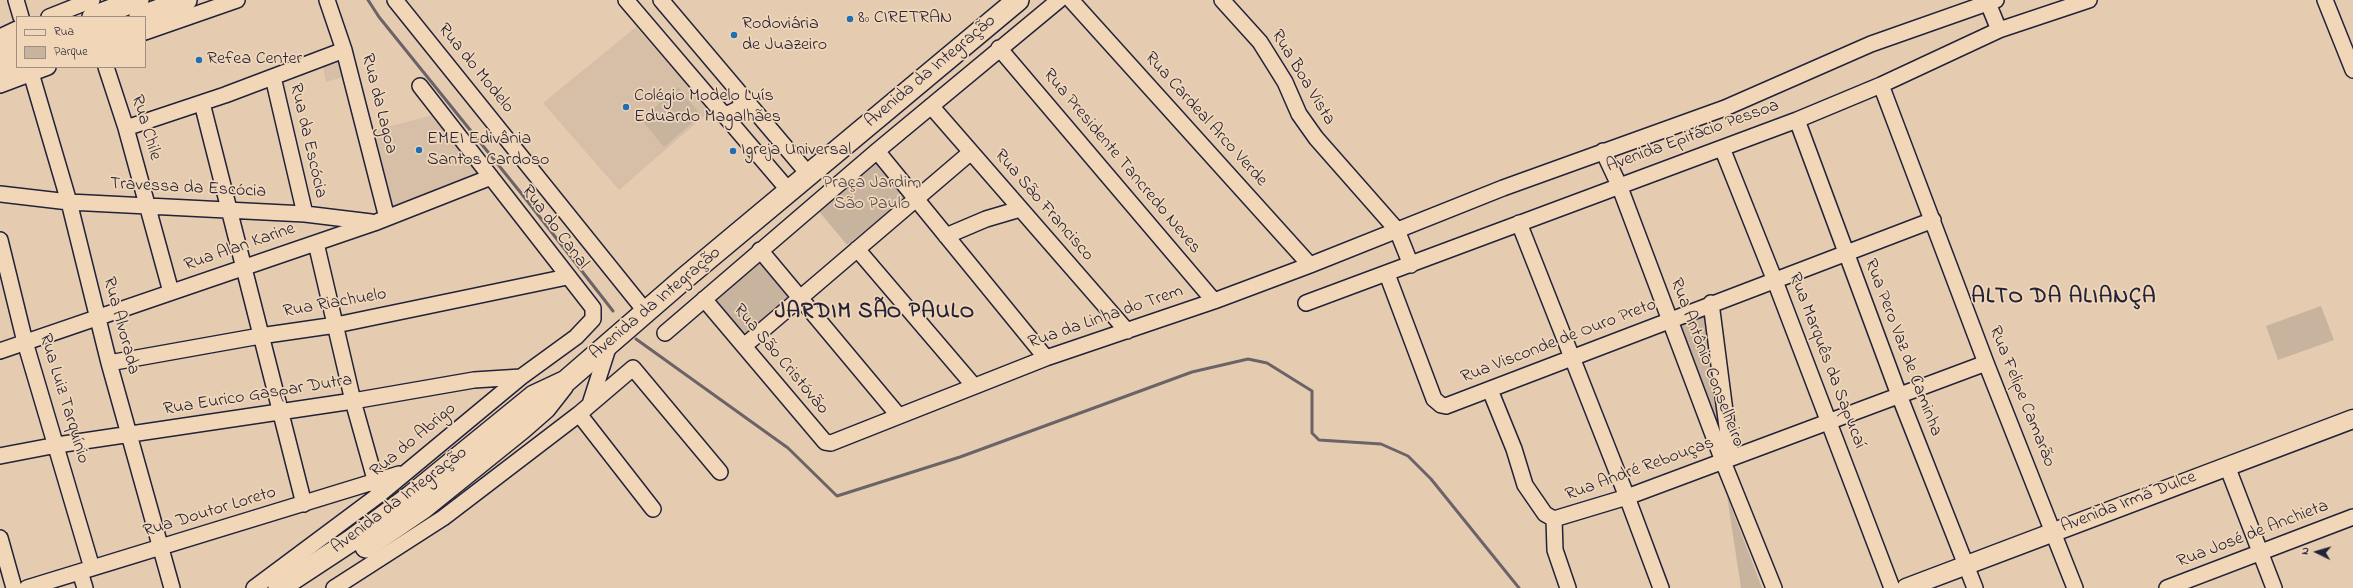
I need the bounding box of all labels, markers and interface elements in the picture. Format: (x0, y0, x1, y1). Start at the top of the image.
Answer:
place label: 8º CIRETRAN (858, 8, 952, 30)
street label: Avenida da Integração (861, 11, 1001, 133)
place label: Rodoviária de Juazeiro (742, 14, 827, 56)
marker: 8º CIRETRAN (845, 14, 855, 24)
legend (16, 16, 146, 68)
street label: Rua do Modelo (432, 20, 518, 118)
text: Rua (54, 23, 74, 41)
street label: Rua Boa Vista (1265, 26, 1339, 130)
marker: Rodoviária de Juazeiro (729, 30, 739, 40)
text: Parque (54, 43, 88, 61)
street label: Rua Cardeal Arco Verde (1139, 48, 1271, 192)
place label: Refea Center (207, 49, 302, 71)
street label: Rua da Lagoa (355, 52, 401, 156)
marker: Refea Center (194, 55, 204, 65)
street label: Rua Presidente Tancredo Neves (1037, 65, 1205, 259)
street label: Rua da Escócia (283, 82, 331, 200)
place label: Colégio Modelo Luís Eduardo Magalhães (634, 86, 781, 128)
street label: Rua Chile (125, 93, 165, 163)
street label: Avenida Epitácio Pessoa (1604, 96, 1782, 178)
marker: Colégio Modelo Luís Eduardo Magalhães (621, 102, 631, 112)
place label: EMEI Edivânia Santos Cardoso (427, 129, 549, 172)
place label: Igreja Universal (741, 140, 851, 162)
marker: EMEI Edivânia Santos Cardoso (414, 145, 424, 155)
marker: Igreja Universal (728, 146, 738, 156)
street label: Rua São Francisco (989, 146, 1097, 266)
park label: Praça Jardim São Paulo (823, 173, 921, 216)
street label: Travessa da Escócia (109, 174, 267, 204)
street label: Rua do Canal (515, 182, 593, 274)
street label: Rua Alan Karine (182, 219, 298, 277)
street label: Avenida da Integração (586, 243, 726, 365)
street label: Rua Pero Vaz de Caminha (1858, 256, 1946, 440)
street label: Rua Marquês da Sapucaí (1782, 270, 1870, 452)
street label: Rua Alvorada (97, 275, 143, 377)
street label: Rua Antônio Conselheiro (1664, 276, 1748, 450)
street label: Rua da Linha do Trem (1026, 281, 1186, 355)
street label: Rua Riachuelo (282, 284, 388, 324)
district label: ALTO DA ALIANÇA (1971, 285, 2157, 311)
street label: Rua Visconde de Ouro Preto (1458, 295, 1660, 389)
street label: Rua São Cristóvão (727, 300, 833, 420)
district label: JARDIM SÃO PAULO (775, 300, 975, 326)
street label: Rua Felipe Camarão (1983, 323, 2059, 471)
street label: Rua Luiz Tarquínio (33, 331, 93, 467)
street label: Rua Eurico Gaspar Dutra (162, 370, 354, 422)
street label: Rua do Abrigo (367, 399, 461, 483)
street label: Rua André Rebouças (1563, 433, 1717, 507)
street label: Avenida da Integração (328, 443, 472, 559)
street label: Avenida Irmã Dulce (2058, 467, 2200, 539)
street label: Rua Doutor Loreto (141, 483, 279, 543)
street label: Rua José de Anchieta (2174, 496, 2332, 574)
north arrow (2297, 532, 2337, 572)
text: N (2297, 547, 2313, 555)

